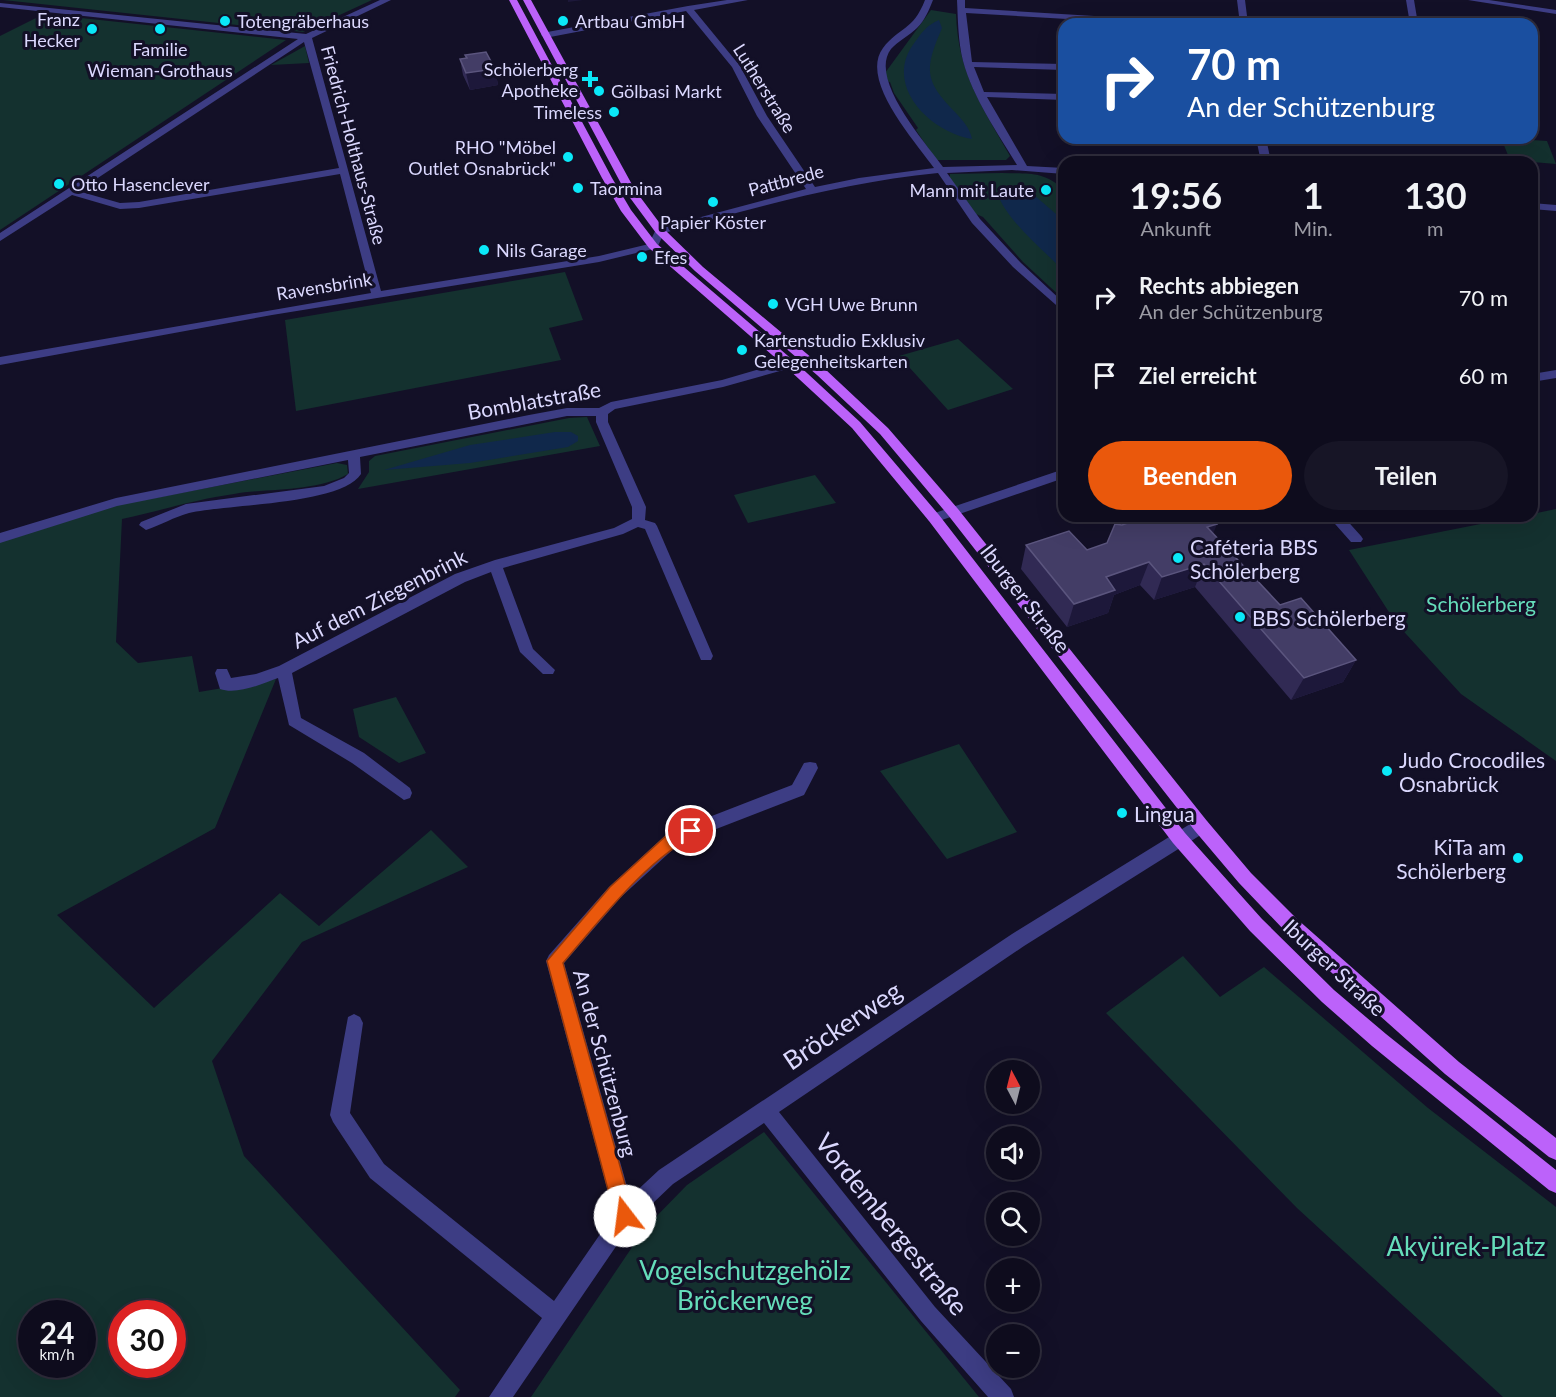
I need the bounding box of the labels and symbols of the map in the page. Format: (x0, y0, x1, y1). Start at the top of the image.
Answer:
place label: Franz Hecker (24, 8, 80, 51)
place label: Totengräberhaus (237, 10, 369, 32)
place label: Artbau GmbH (575, 10, 685, 32)
marker: Totengräberhaus (218, 14, 232, 28)
marker: Artbau GmbH (556, 14, 570, 28)
marker: Franz Hecker (85, 22, 99, 36)
marker: Familie Wieman-Grothaus (153, 22, 167, 36)
place label: Familie Wieman-Grothaus (87, 38, 233, 81)
street label: Lutherstraße (729, 39, 801, 137)
street label: Friedrich-Holthaus-Straße (317, 43, 391, 247)
place label: Schölerberg Apotheke (484, 58, 578, 101)
marker: Schölerberg Apotheke (583, 72, 597, 86)
place label: Gölbasi Markt (611, 80, 722, 102)
marker: Gölbasi Markt (592, 84, 606, 98)
place label: Timeless (533, 101, 602, 123)
marker: Timeless (607, 105, 621, 119)
place label: RHO "Möbel Outlet Osnabrück" (408, 136, 556, 179)
marker: RHO "Möbel Outlet Osnabrück" (561, 150, 575, 164)
street label: Pattbrede (746, 159, 826, 201)
place label: Otto Hasenclever (71, 173, 210, 195)
marker: Otto Hasenclever (52, 177, 66, 191)
place label: Taormina (590, 177, 662, 199)
place label: Mann mit Laute (910, 179, 1034, 201)
marker: Taormina (571, 181, 585, 195)
marker: Mann mit Laute (1039, 183, 1053, 197)
marker: Papier Köster (706, 195, 720, 209)
place label: Papier Köster (660, 211, 766, 233)
place label: Nils Garage (496, 239, 587, 261)
marker: Nils Garage (477, 243, 491, 257)
place label: Efes (654, 246, 688, 268)
marker: Efes (635, 250, 649, 264)
street label: Ravensbrink (275, 267, 374, 304)
place label: VGH Uwe Brunn (785, 293, 918, 315)
marker: VGH Uwe Brunn (766, 297, 780, 311)
place label: Kartenstudio Exklusiv Gelegenheitskarten (754, 329, 926, 372)
marker: Kartenstudio Exklusiv Gelegenheitskarten (735, 343, 749, 357)
street label: Bomblatstraße (465, 376, 603, 424)
place label: Caféteria BBS Schölerberg (1190, 534, 1318, 583)
street label: Iburger Straße (976, 539, 1076, 657)
street label: Auf dem Ziegenbrink (288, 543, 471, 653)
marker: Caféteria BBS Schölerberg (1171, 551, 1185, 565)
park label: Schölerberg (1426, 591, 1536, 616)
place label: BBS Schölerberg (1252, 605, 1406, 630)
marker: BBS Schölerberg (1233, 610, 1247, 624)
place label: Judo Crocodiles Osnabrück (1399, 747, 1545, 796)
marker: Judo Crocodiles Osnabrück (1380, 764, 1394, 778)
place label: Lingua (1134, 801, 1195, 826)
pin (665, 805, 716, 856)
marker: Lingua (1115, 806, 1129, 820)
place label: KiTa am Schölerberg (1396, 834, 1506, 883)
marker: KiTa am Schölerberg (1511, 851, 1525, 865)
street label: Iburger Straße (1279, 913, 1391, 1021)
street label: An der Schützenburg (569, 967, 643, 1159)
street label: Bröckerweg (777, 974, 907, 1076)
north arrow (986, 1060, 1040, 1114)
street label: Vordembergestraße (809, 1126, 975, 1322)
position arrow (593, 1184, 657, 1248)
park label: Akyürek-Platz (1386, 1230, 1546, 1262)
park label: Vogelschutzgehölz Bröckerweg (639, 1254, 851, 1316)
speed limit sign: 30 (108, 1300, 186, 1378)

